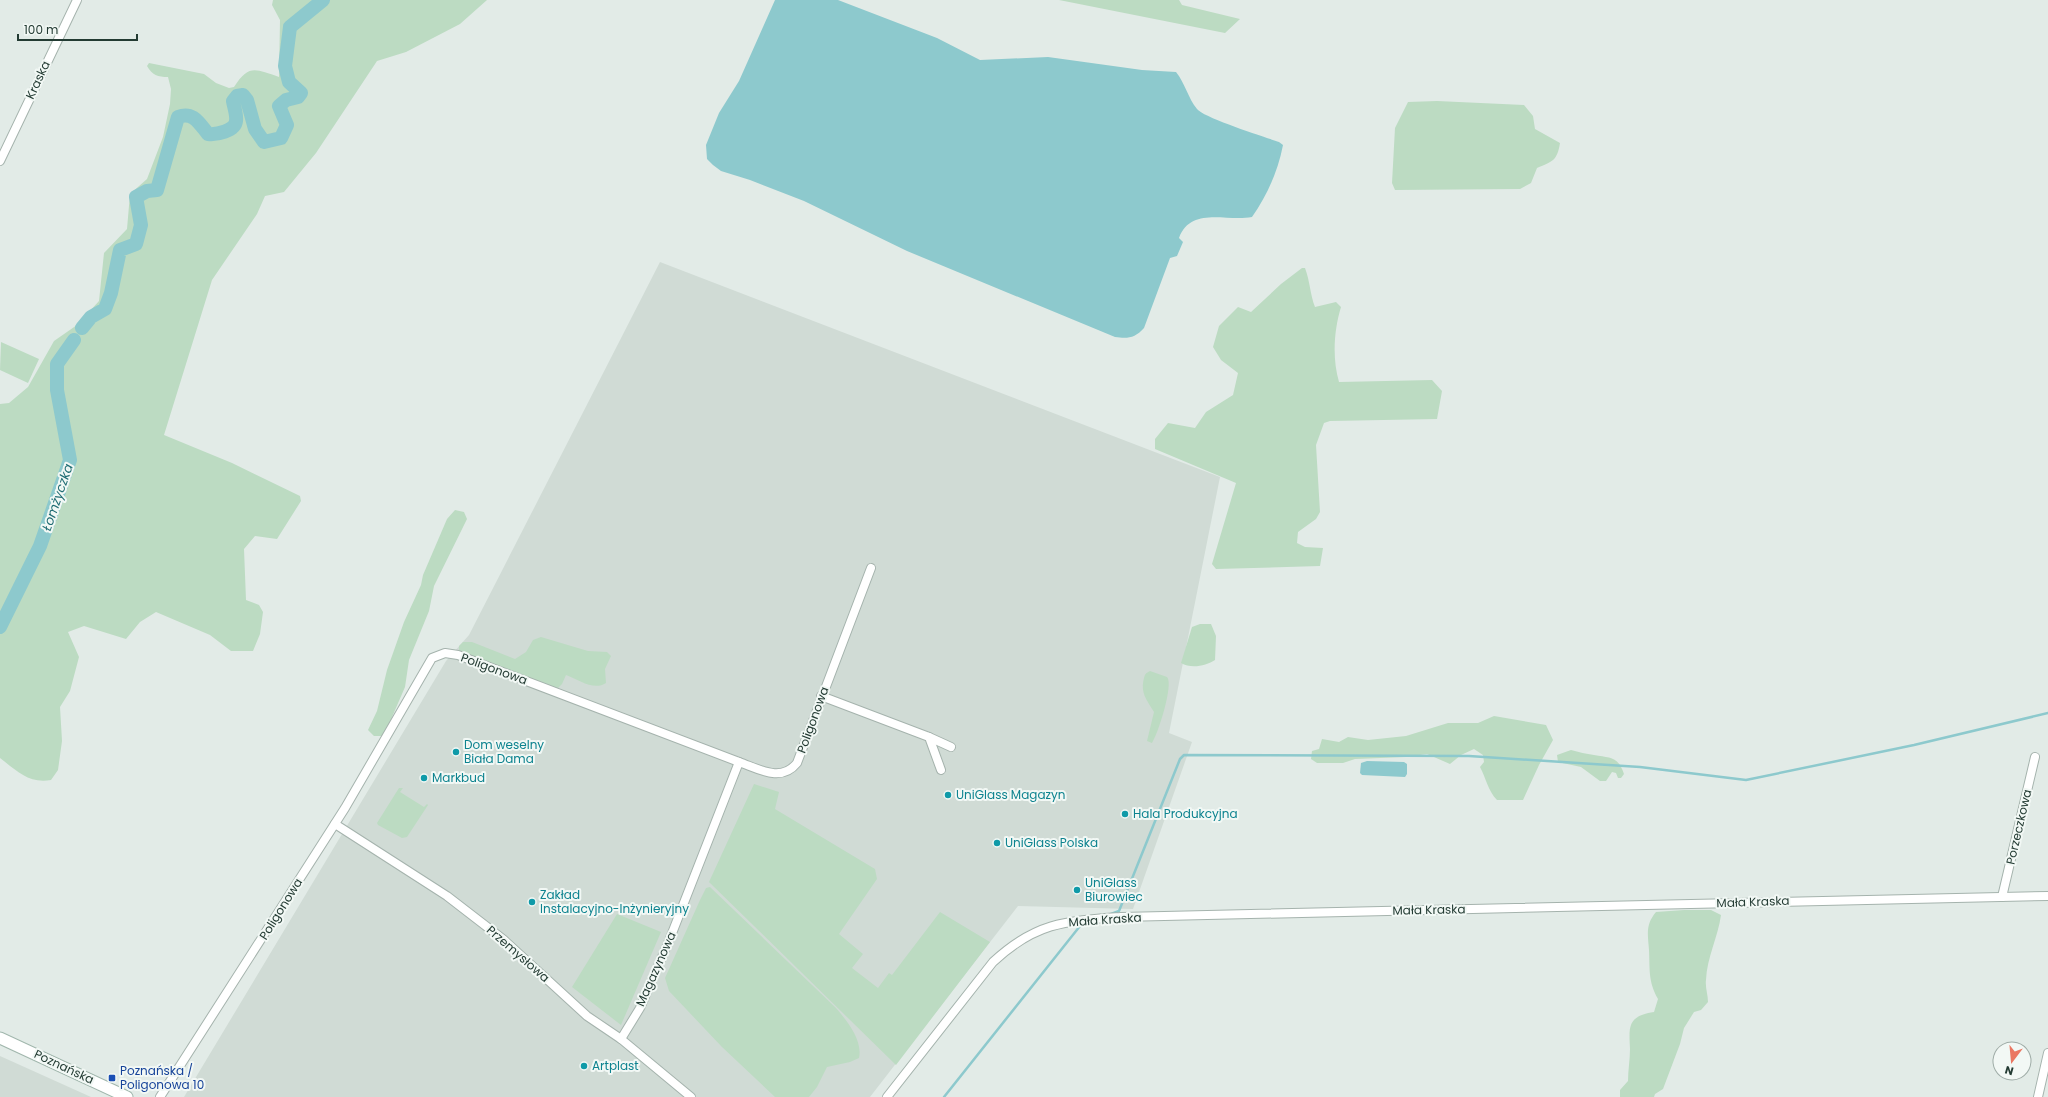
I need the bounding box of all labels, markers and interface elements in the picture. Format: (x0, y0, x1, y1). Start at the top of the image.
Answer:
scale bar (18, 16, 137, 42)
text: 100 m (24, 21, 58, 38)
street label: Kraska (21, 58, 54, 102)
water label: Łomżyczka (37, 461, 78, 533)
street label: Poligonowa (459, 649, 530, 688)
street label: Poligonowa (793, 684, 832, 755)
place label: Dom weselny Biała Dama (464, 736, 544, 767)
marker: Dom weselny Biała Dama (451, 747, 461, 757)
place label: Markbud (432, 769, 485, 786)
marker: Markbud (419, 773, 429, 783)
place label: UniGlass Magazyn (956, 786, 1065, 803)
street label: Porzeczkowa (2002, 788, 2035, 866)
marker: UniGlass Magazyn (943, 790, 953, 800)
place label: Hala Produkcyjna (1133, 805, 1238, 822)
marker: Hala Produkcyjna (1120, 809, 1130, 819)
place label: UniGlass Polska (1005, 834, 1098, 851)
marker: UniGlass Polska (992, 838, 1002, 848)
place label: UniGlass Biurowiec (1085, 874, 1143, 905)
street label: Poligonowa (255, 875, 306, 943)
marker: UniGlass Biurowiec (1072, 885, 1082, 895)
place label: Zakład Instalacyjno-Inżynieryjny (540, 886, 689, 917)
street label: Mała Kraska (1716, 892, 1790, 911)
marker: Zakład Instalacyjno-Inżynieryjny (527, 897, 537, 907)
street label: Mała Kraska (1392, 900, 1466, 919)
street label: Mała Kraska (1068, 908, 1142, 931)
street label: Przemysłowa (483, 922, 553, 986)
street label: Magazynowa (631, 929, 680, 1009)
north arrow (1992, 1041, 2032, 1081)
street label: Poznańska (32, 1045, 97, 1088)
place label: Artplast (592, 1057, 639, 1074)
marker: Artplast (579, 1061, 589, 1071)
place label: Poznańska / Poligonowa 10 (120, 1062, 204, 1093)
text: N (2003, 1062, 2015, 1079)
marker: Poznańska / Poligonowa 10 (107, 1073, 117, 1083)

